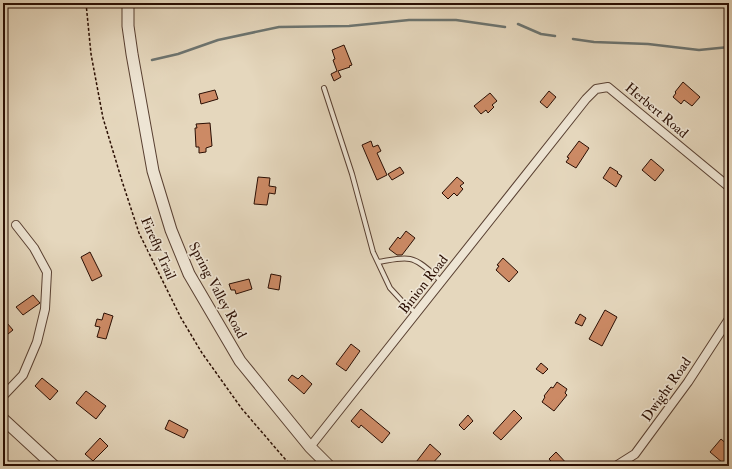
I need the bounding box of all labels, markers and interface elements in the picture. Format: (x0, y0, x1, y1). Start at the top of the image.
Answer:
street label: Herbert Road (622, 79, 692, 142)
street label: Firefly Trail (136, 214, 180, 283)
street label: Spring Valley Road (184, 239, 250, 342)
street label: Binion Road (395, 251, 452, 317)
street label: Dwight Road (638, 354, 695, 425)

